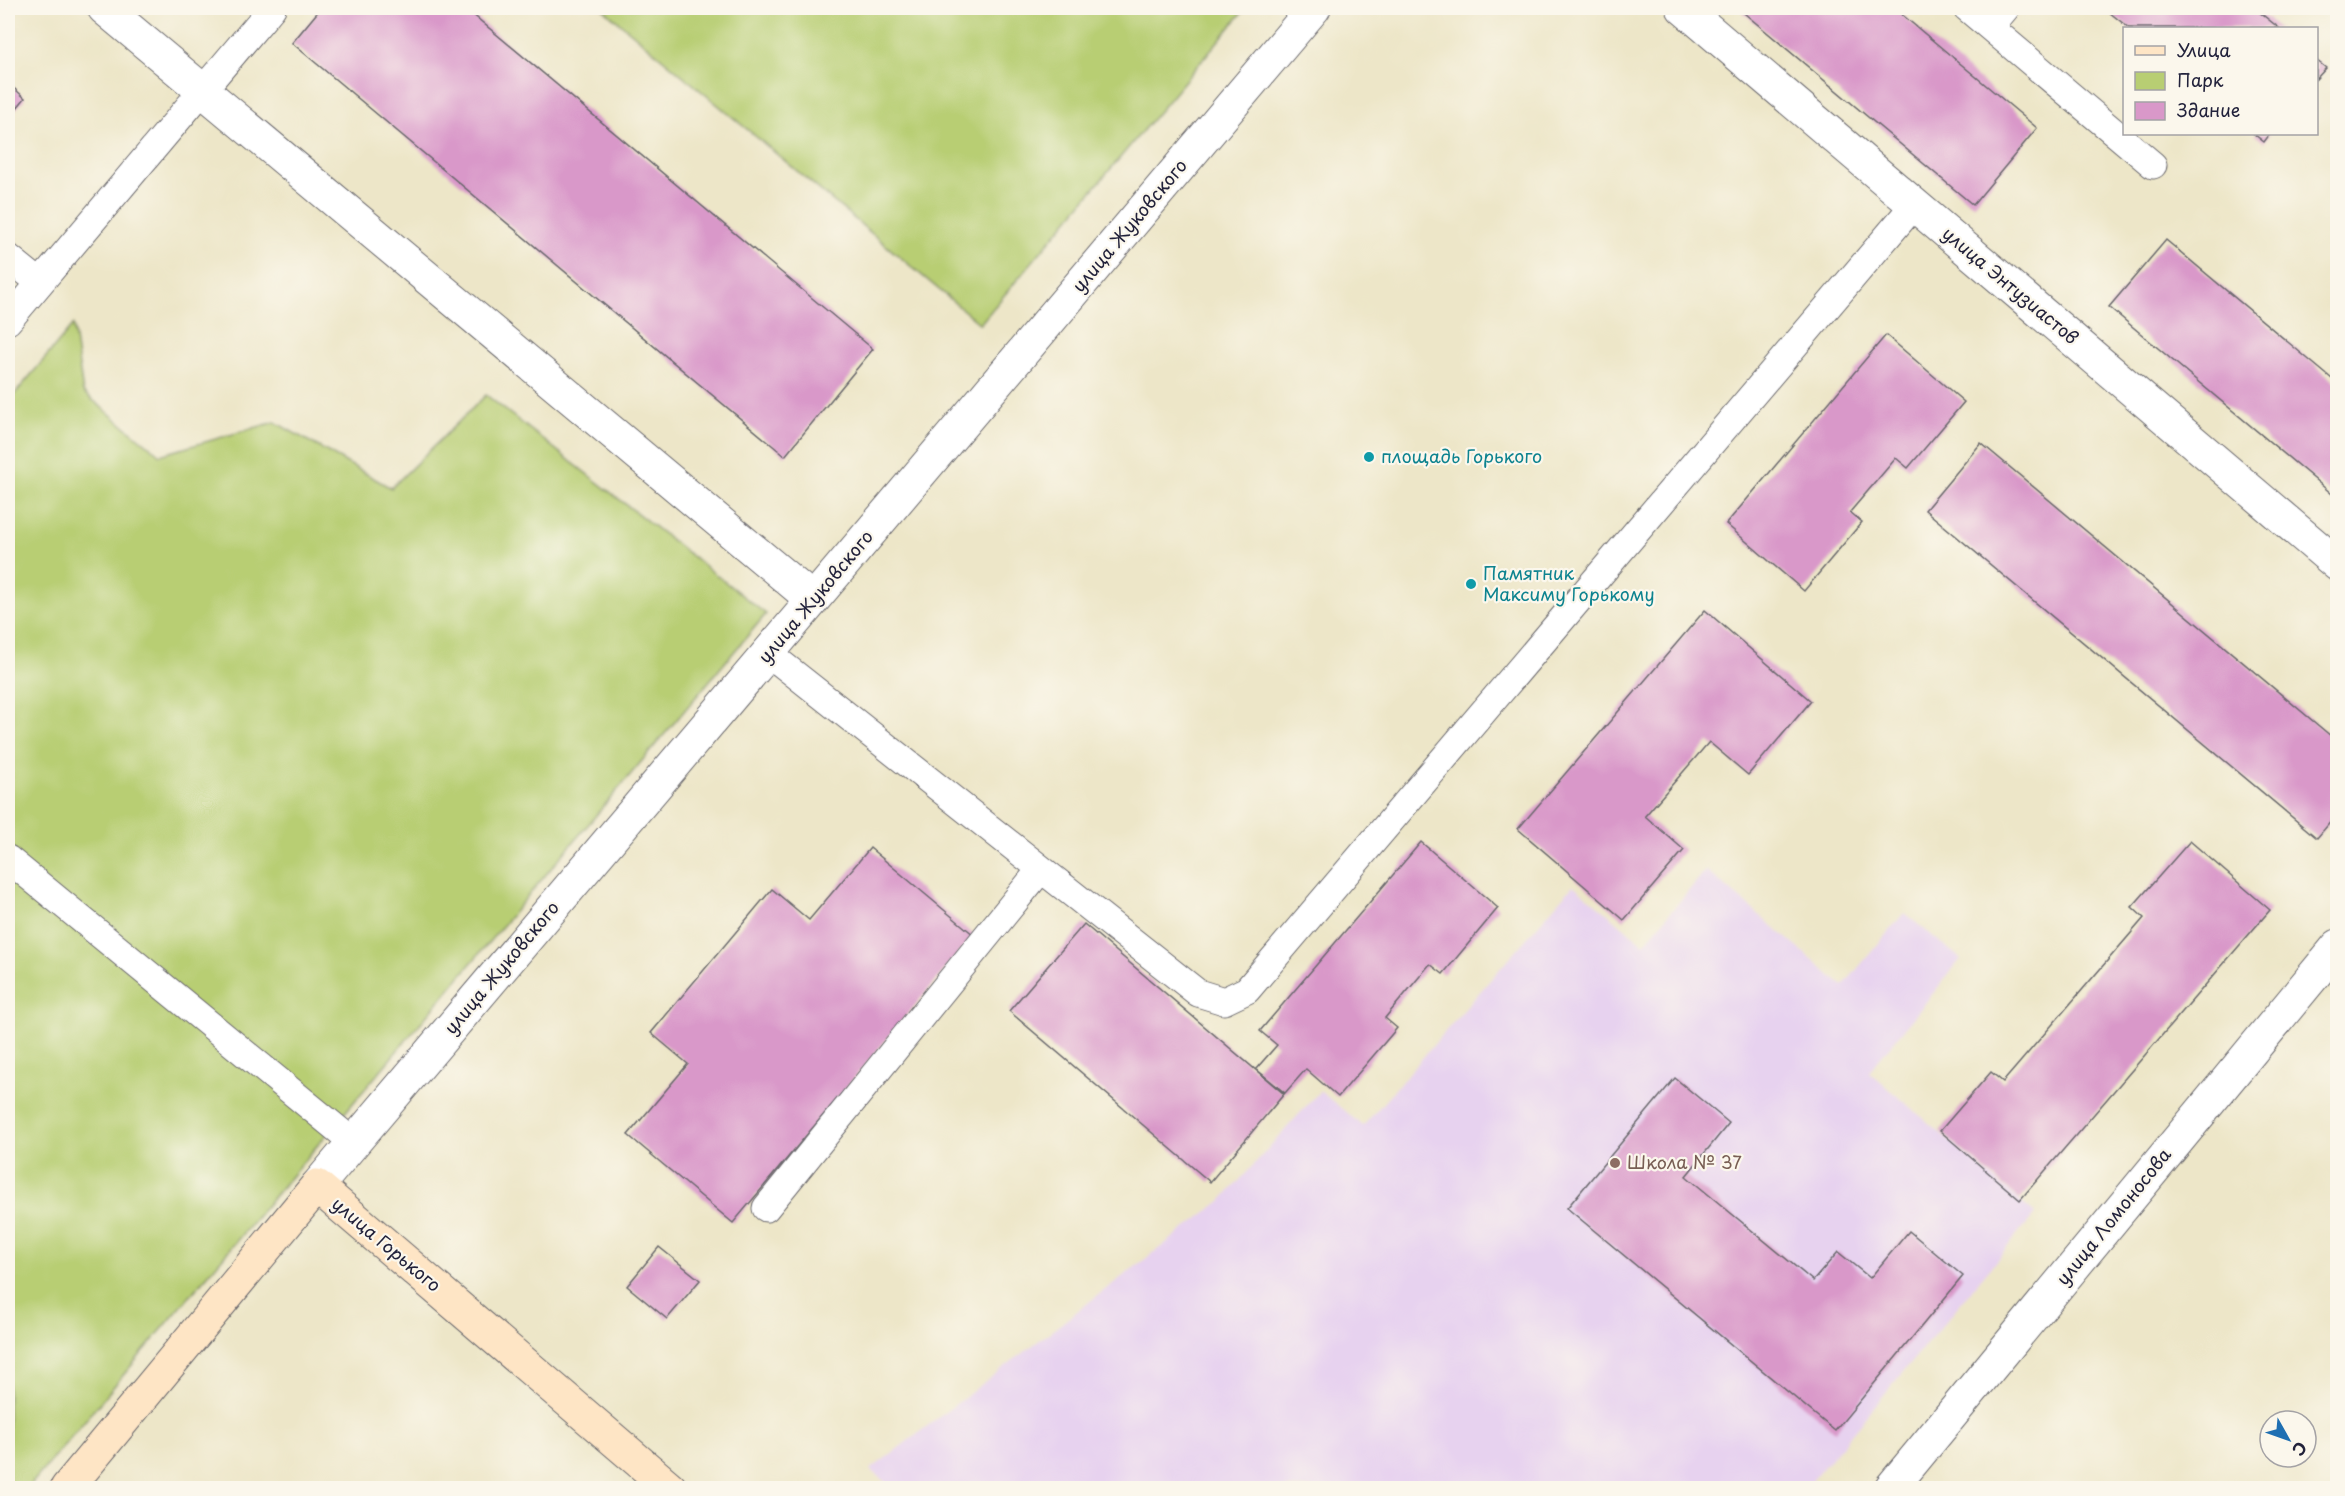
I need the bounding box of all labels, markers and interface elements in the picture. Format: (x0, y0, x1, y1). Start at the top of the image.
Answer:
legend (2123, 27, 2318, 135)
text: Улица (2177, 36, 2231, 63)
text: Парк (2177, 66, 2224, 93)
text: Здание (2177, 96, 2240, 123)
street label: улица Жуковского (1065, 152, 1193, 298)
street label: улица Энтузиастов (1937, 220, 2085, 350)
place label: площадь Горького (1381, 442, 1542, 469)
marker: площадь Горького (1362, 450, 1376, 464)
street label: улица Жуковского (751, 523, 879, 669)
place label: Памятник Максиму Горькому (1483, 559, 1655, 607)
marker: Памятник Максиму Горькому (1464, 577, 1478, 591)
street label: улица Жуковского (437, 894, 565, 1040)
street label: улица Ломоносова (2049, 1141, 2177, 1290)
place label: Школа № 37 (1627, 1148, 1742, 1175)
marker: Школа № 37 (1608, 1156, 1622, 1170)
street label: улица Горького (326, 1190, 448, 1298)
north arrow (2258, 1409, 2318, 1469)
text: С (2287, 1437, 2313, 1462)

